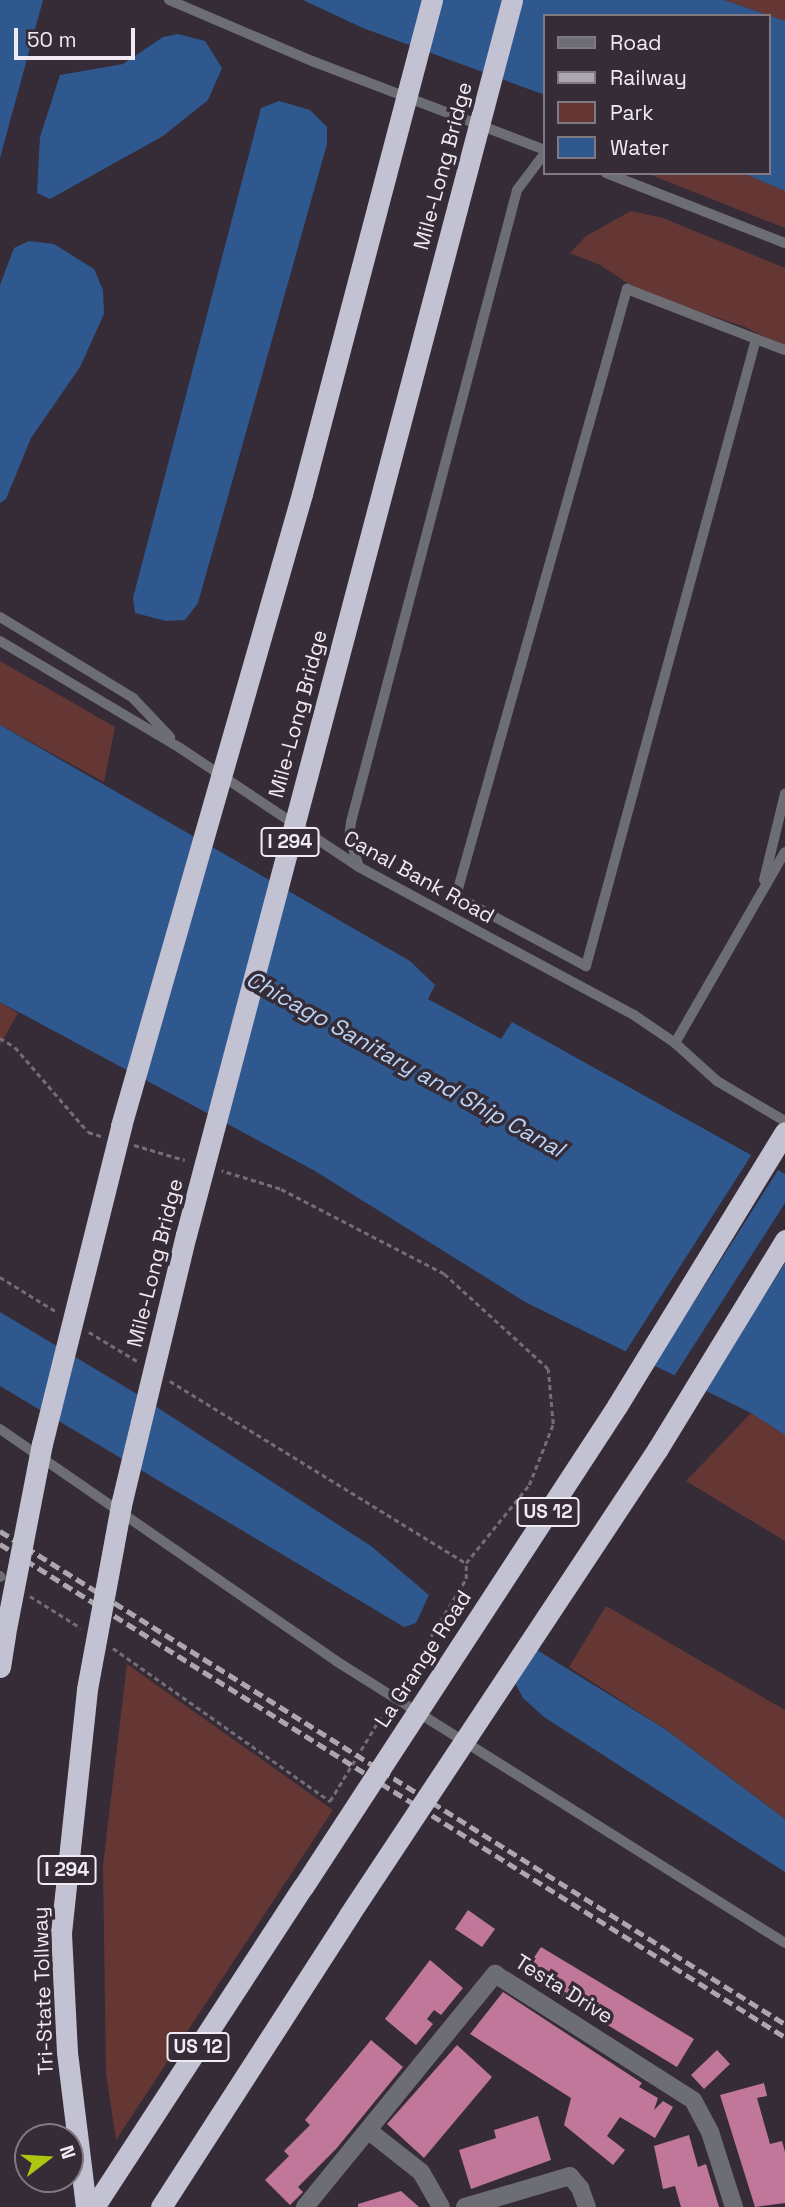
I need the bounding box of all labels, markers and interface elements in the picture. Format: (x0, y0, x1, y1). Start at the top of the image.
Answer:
scale bar (18, 14, 138, 58)
legend (544, 14, 771, 175)
text: 50 m (27, 26, 77, 53)
text: Road (610, 29, 662, 56)
text: Railway (610, 64, 687, 91)
street label: Mile-Long Bridge (408, 79, 478, 253)
text: Park (610, 99, 654, 126)
text: Water (610, 134, 669, 161)
street label: Mile-Long Bridge (263, 627, 333, 801)
street label: Canal Bank Road (339, 825, 499, 929)
road number: I 294 (260, 827, 320, 858)
water label: Chicago Sanitary and Ship Canal (241, 965, 569, 1163)
street label: Mile-Long Bridge (122, 1176, 188, 1350)
road number: US 12 (516, 1496, 580, 1528)
street label: La Grange Road (369, 1586, 477, 1732)
road number: I 294 (37, 1854, 97, 1886)
street label: Tri-State Tollway (27, 1906, 59, 2076)
street label: Testa Drive (510, 1949, 618, 2029)
road number: US 12 (166, 2032, 230, 2062)
north arrow (14, 2123, 84, 2193)
text: N (54, 2143, 81, 2162)

